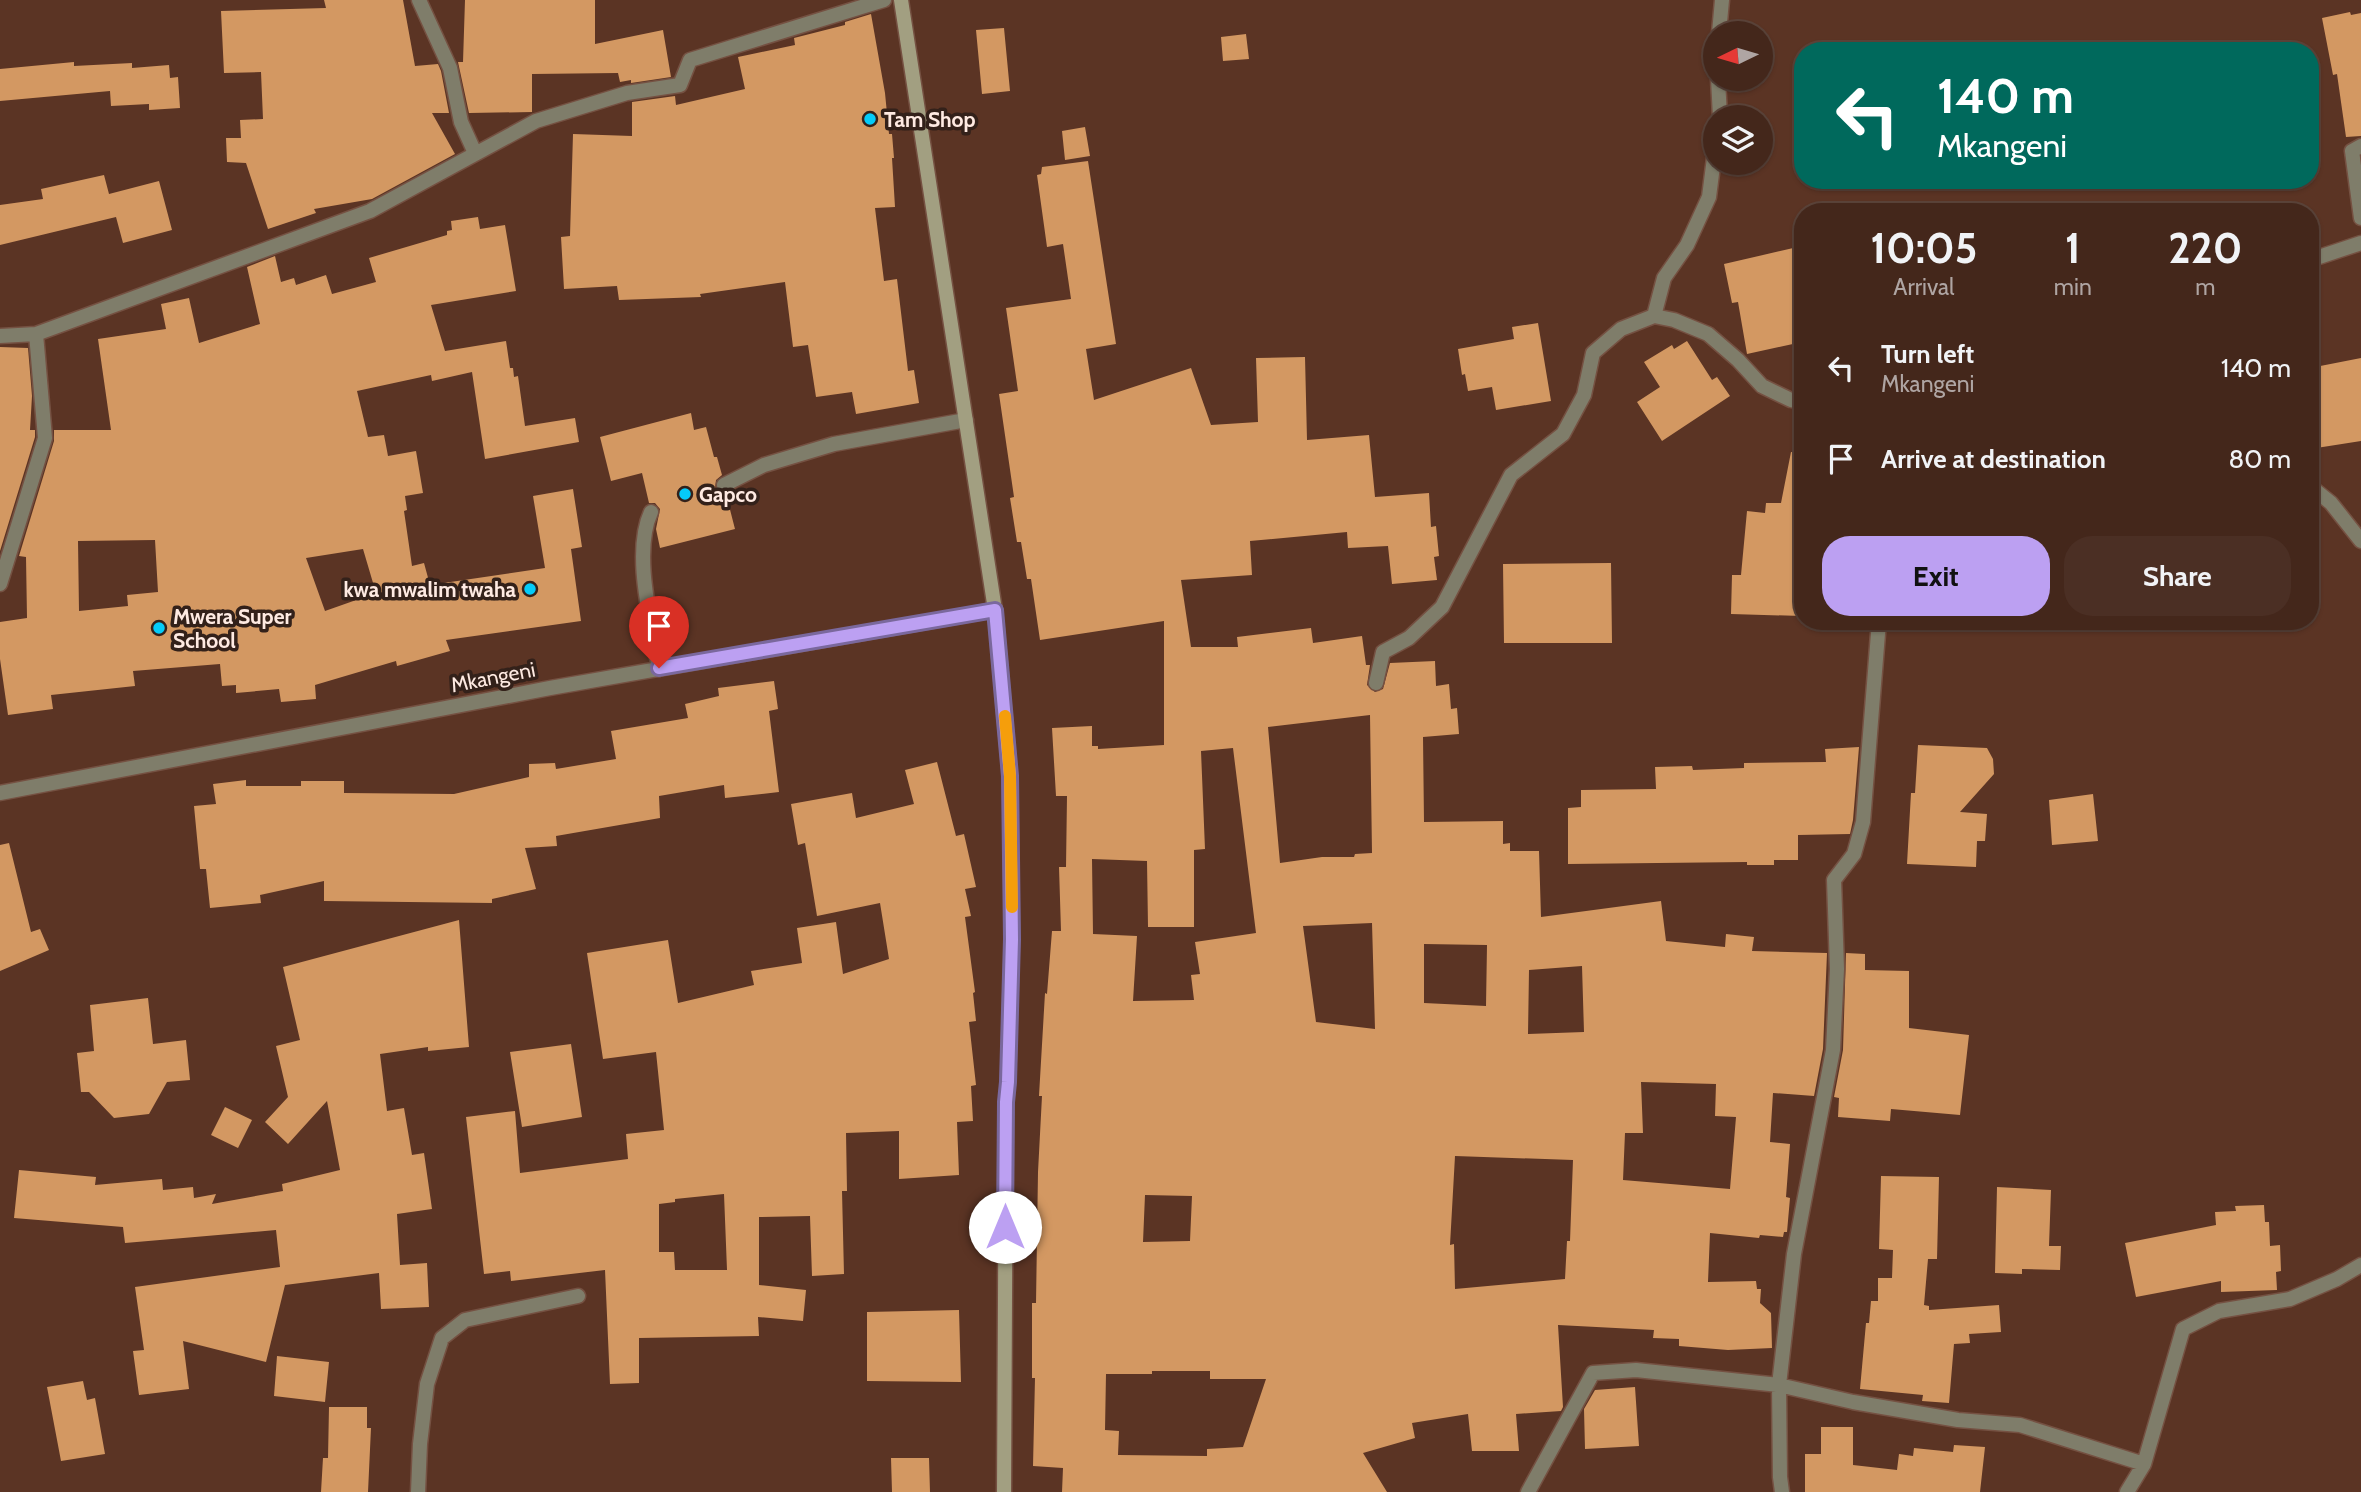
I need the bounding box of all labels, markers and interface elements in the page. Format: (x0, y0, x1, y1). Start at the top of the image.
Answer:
north arrow (1703, 21, 1773, 91)
map controls (1703, 21, 1773, 175)
text: 140 m (1937, 66, 2074, 125)
icon: left (1822, 70, 1913, 161)
button: layers (1703, 105, 1773, 175)
place label: Tam Shop (884, 107, 976, 132)
marker: Tam Shop (862, 111, 878, 127)
text: Mkangeni (1937, 126, 2067, 165)
text: 10:05 (1871, 222, 1977, 274)
text: 1 (2065, 222, 2081, 274)
text: 220 (2168, 222, 2242, 274)
text: Arrival (1893, 273, 1955, 301)
text: min (2054, 273, 2092, 301)
text: m (2195, 273, 2215, 301)
text: Turn left (1881, 338, 1974, 370)
icon: left (1822, 349, 1860, 387)
text: 140 m (2221, 352, 2291, 384)
text: Mkangeni (1881, 370, 1974, 398)
icon: arrive (1822, 440, 1860, 478)
text: Arrive at destination (1881, 443, 2106, 475)
text: 80 m (2228, 443, 2291, 475)
place label: Gapco (699, 482, 757, 507)
marker: Gapco (677, 486, 693, 502)
button: Exit (1822, 536, 2050, 616)
button: Share (2064, 536, 2291, 616)
place label: kwa mwalim twaha (343, 577, 517, 602)
marker: kwa mwalim twaha (522, 581, 538, 597)
pin (629, 596, 689, 668)
place label: Mwera Super School (173, 604, 291, 653)
icon: arrive (640, 607, 678, 645)
marker: Mwera Super School (151, 620, 167, 636)
street label: Mkangeni (449, 657, 537, 697)
position arrow (968, 1190, 1042, 1264)

